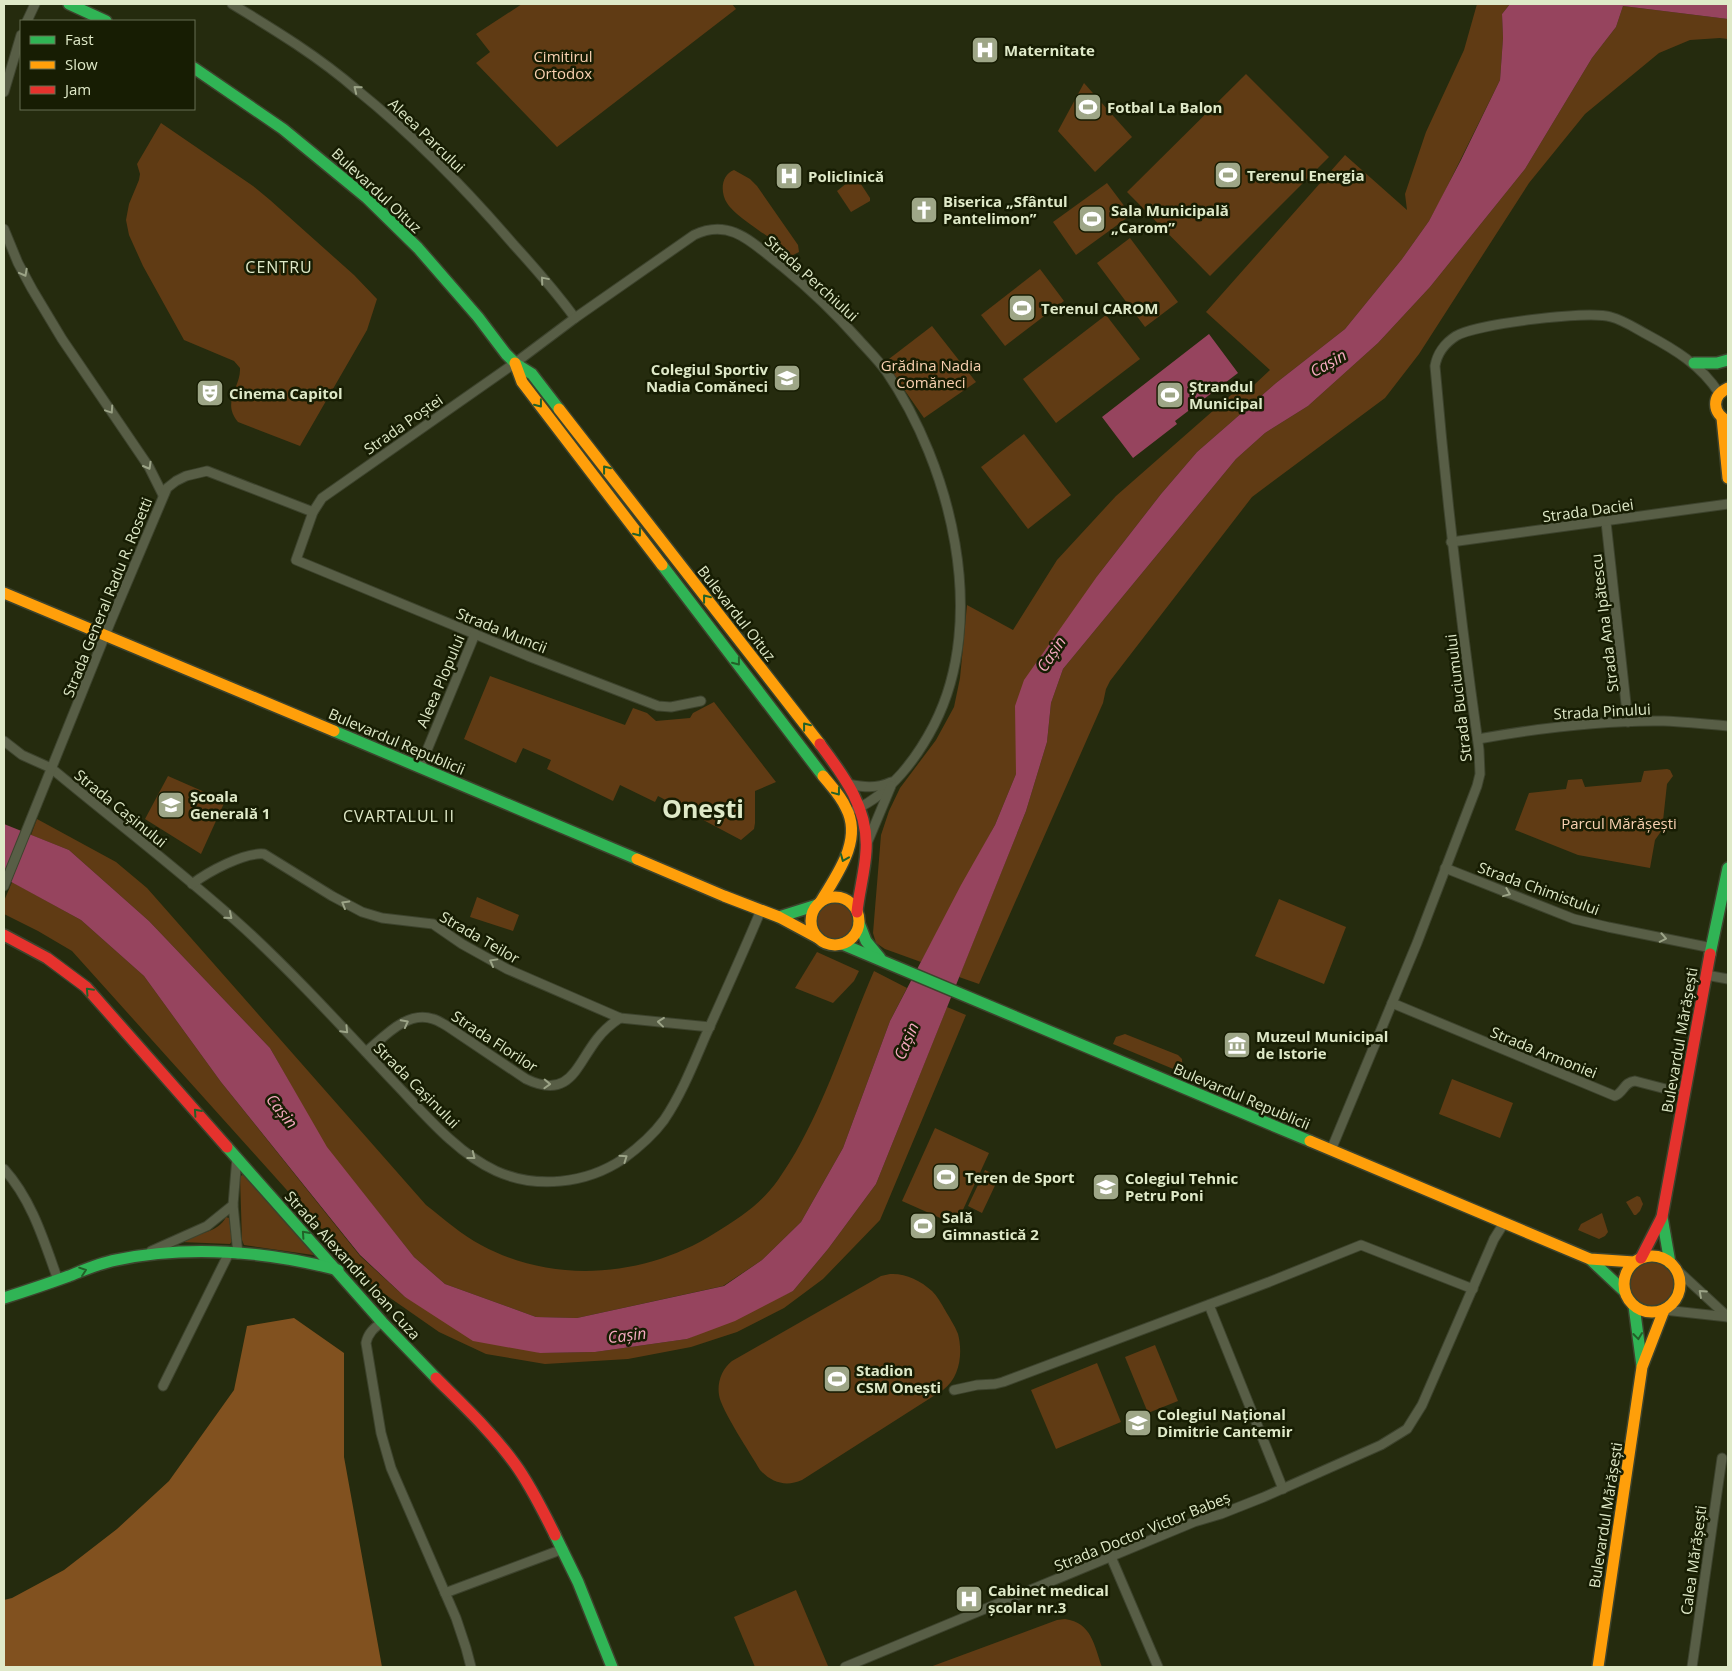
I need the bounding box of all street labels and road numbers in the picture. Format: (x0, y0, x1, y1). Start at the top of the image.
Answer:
street label: Aleea Parcului (384, 93, 470, 177)
street label: Bulevardul Oituz (328, 143, 426, 237)
street label: Strada Perchiului (761, 231, 863, 325)
street label: Strada Poștei (360, 389, 446, 459)
street label: Strada General Radu R. Rosetti (58, 494, 156, 700)
street label: Strada Daciei (1541, 494, 1635, 526)
street label: Strada Ana Ipătescu (1586, 553, 1622, 693)
street label: Bulevardul Oituz (693, 561, 781, 665)
street label: Strada Muncii (454, 603, 550, 657)
street label: Aleea Plopului (411, 631, 469, 731)
street label: Strada Buciumului (1440, 633, 1476, 763)
street label: Strada Pinului (1553, 698, 1651, 724)
street label: Bulevardul Republicii (326, 703, 468, 779)
street label: Strada Cașinului (71, 765, 171, 851)
street label: Strada Chimistului (1475, 857, 1603, 919)
street label: Strada Teilor (437, 906, 523, 968)
street label: Bulevardul Mărășești (1656, 966, 1702, 1114)
street label: Strada Florilor (448, 1006, 542, 1076)
street label: Strada Armoniei (1488, 1022, 1600, 1082)
street label: Strada Cașinului (370, 1038, 464, 1132)
street label: Bulevardul Republicii (1171, 1058, 1313, 1134)
street label: Strada Alexandru Ioan Cuza (281, 1186, 425, 1344)
street label: Bulevardul Mărășești (1584, 1441, 1626, 1589)
street label: Strada Doctor Victor Babeș (1051, 1487, 1233, 1575)
street label: Calea Mărășești (1675, 1504, 1711, 1616)

